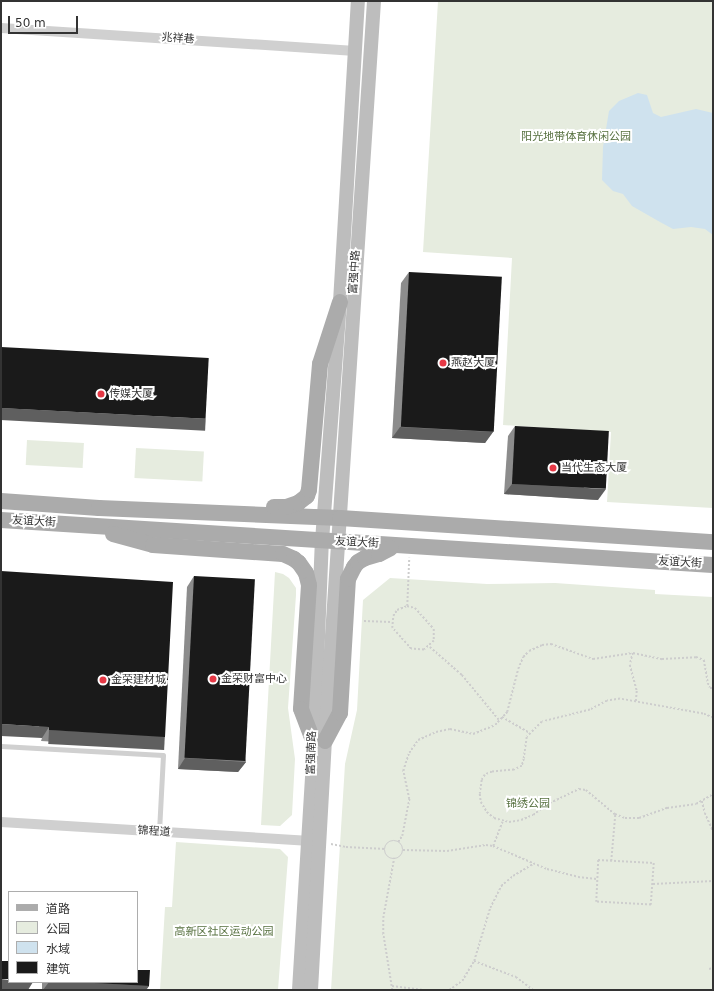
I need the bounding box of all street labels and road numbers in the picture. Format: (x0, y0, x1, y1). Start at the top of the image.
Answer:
street label: 兆祥巷 (161, 31, 195, 47)
street label: 富强中路 (347, 250, 363, 294)
street label: 友谊大街 (12, 514, 56, 530)
street label: 友谊大街 (335, 535, 379, 551)
street label: 友谊大街 (658, 555, 702, 571)
street label: 富强南路 (305, 731, 319, 775)
street label: 锦程道 (137, 824, 171, 840)

